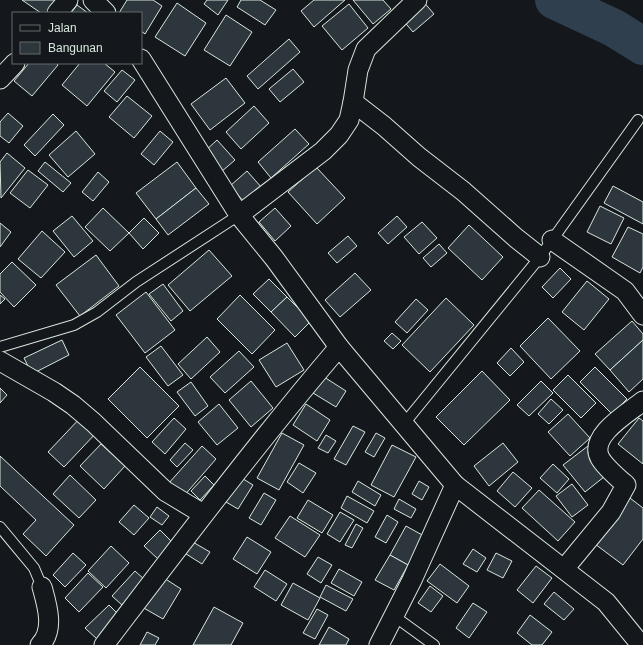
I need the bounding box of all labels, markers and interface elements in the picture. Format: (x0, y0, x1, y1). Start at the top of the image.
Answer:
legend (12, 12, 142, 64)
text: Jalan (48, 21, 77, 35)
text: Bangunan (48, 41, 103, 55)

